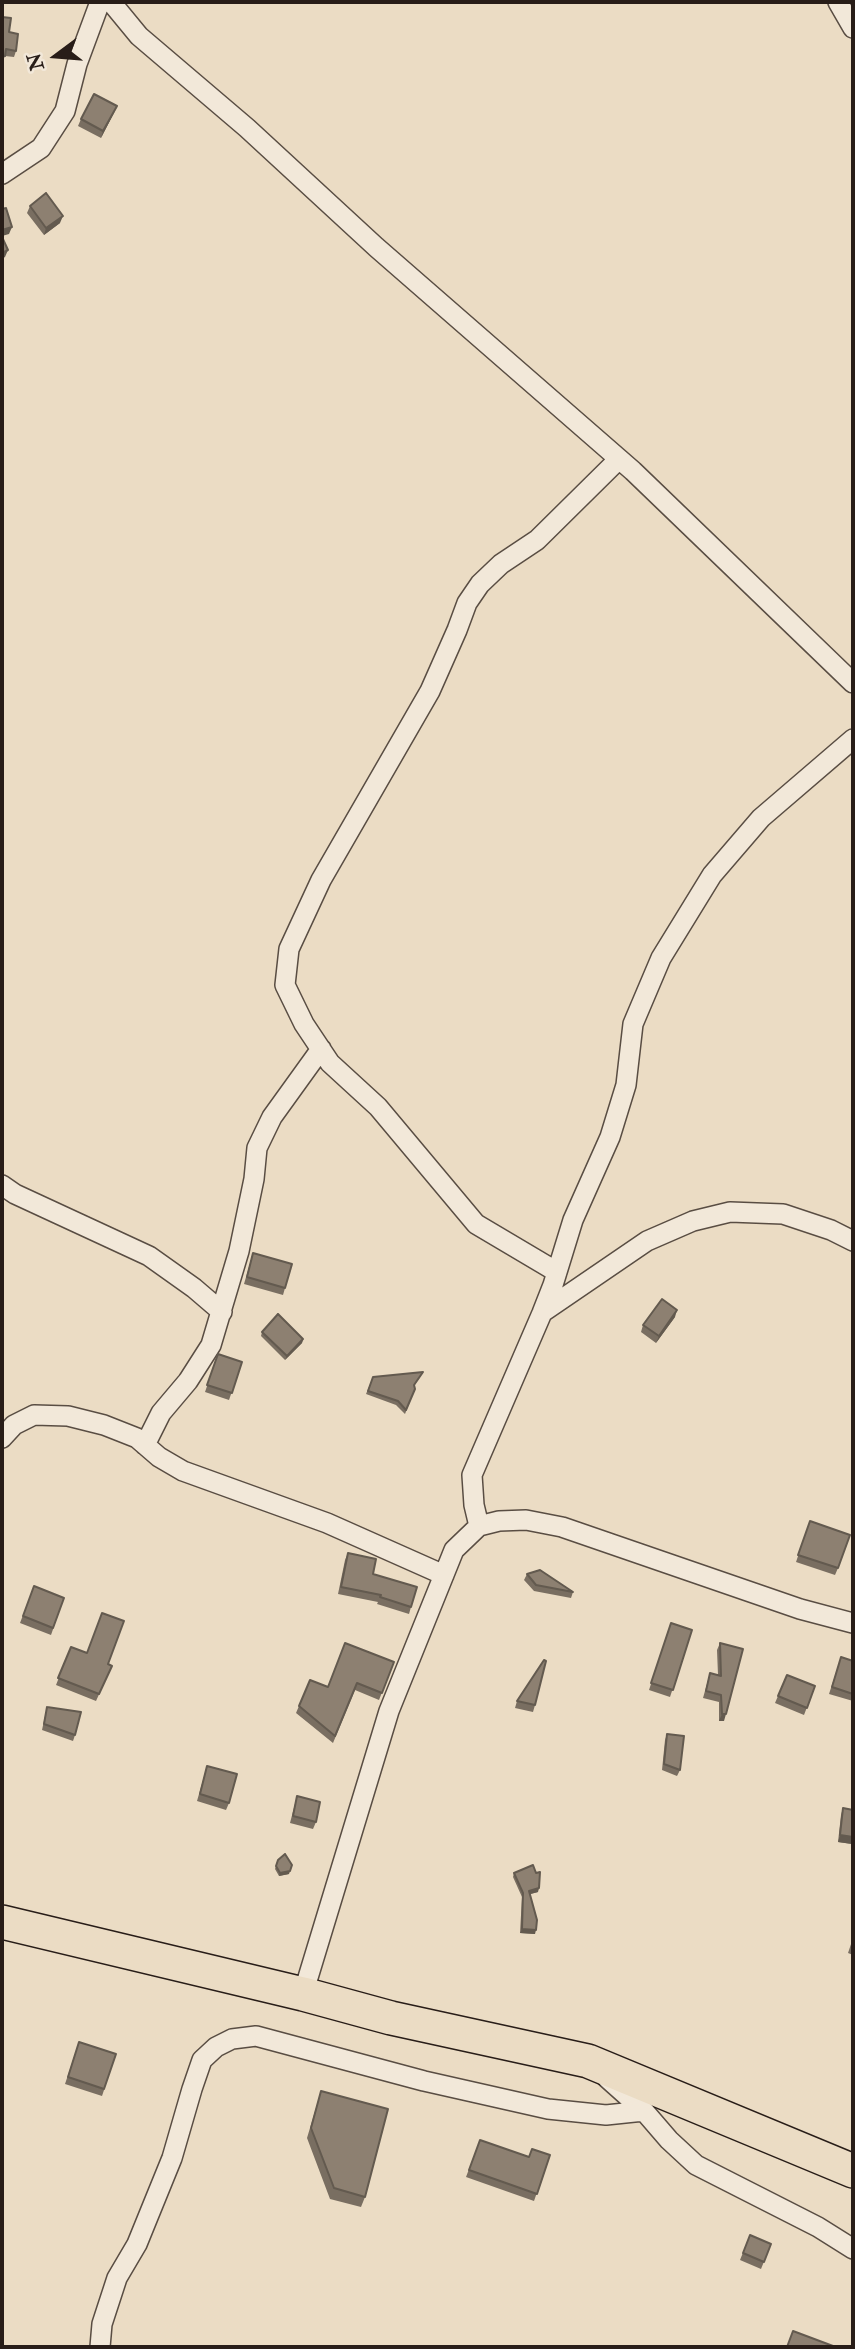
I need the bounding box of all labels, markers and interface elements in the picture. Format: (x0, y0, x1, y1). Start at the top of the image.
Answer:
north arrow (21, 21, 91, 91)
text: N (22, 50, 50, 73)

